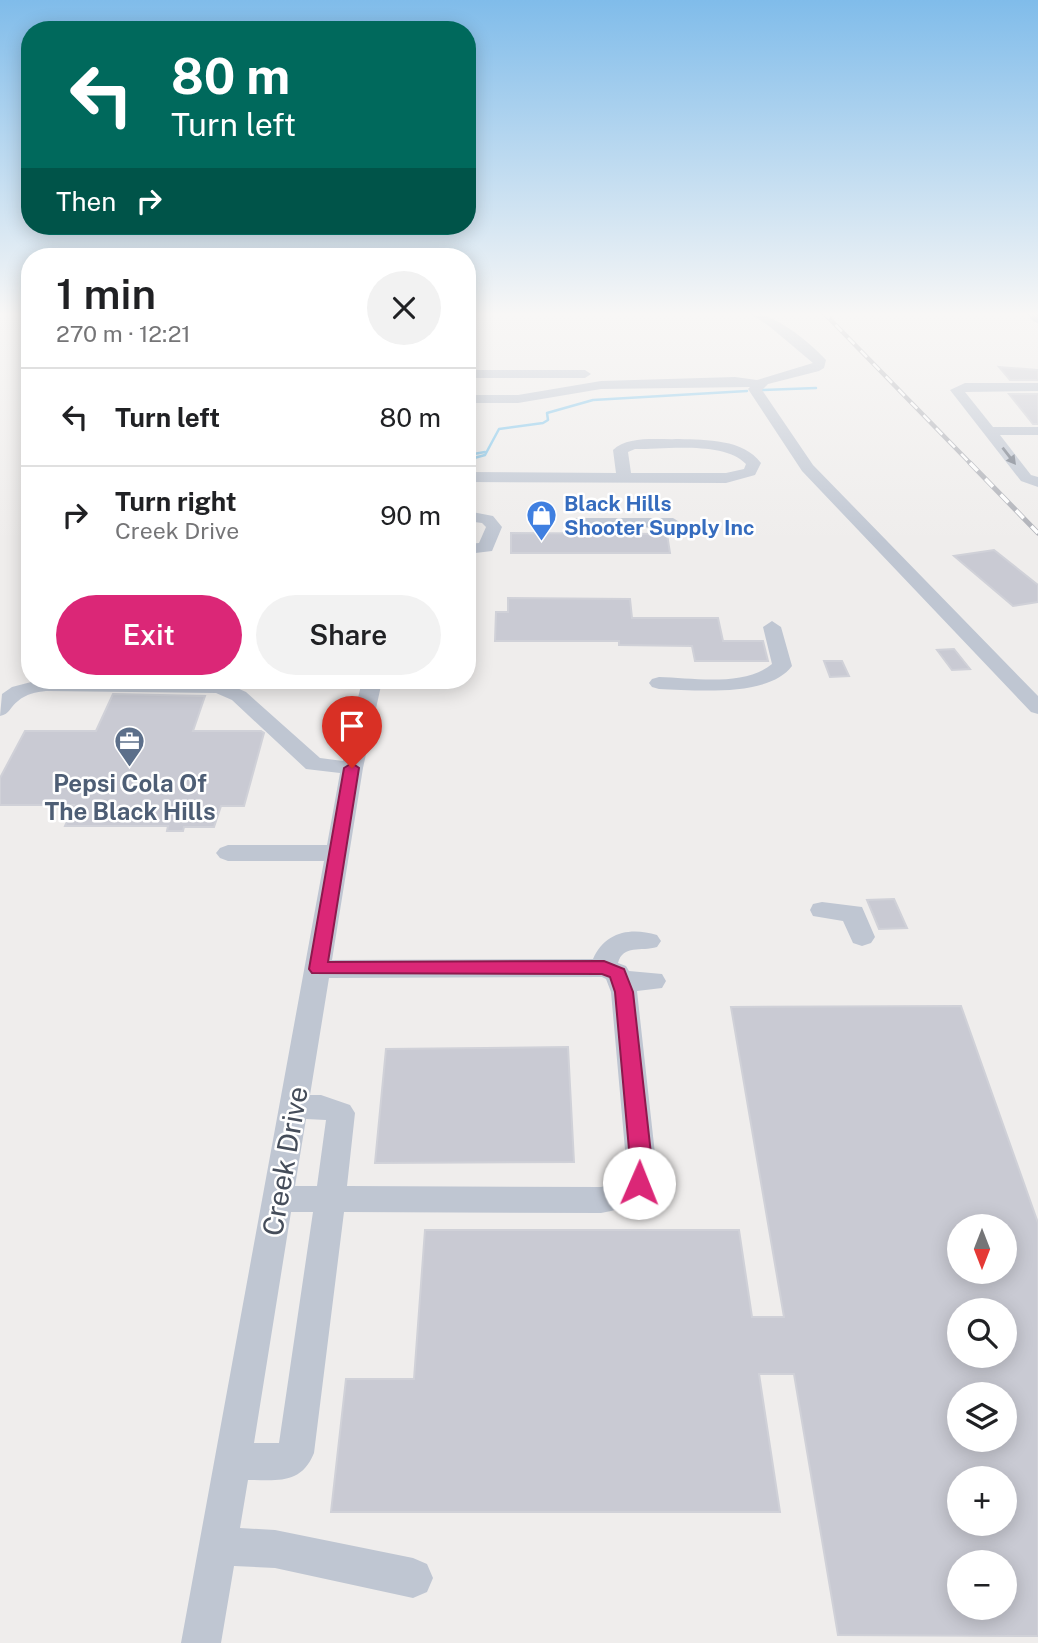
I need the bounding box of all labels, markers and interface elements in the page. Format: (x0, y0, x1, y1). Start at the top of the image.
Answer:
text: 80 m (171, 47, 290, 105)
icon: left (56, 49, 147, 140)
text: Turn left (171, 106, 296, 143)
icon: right (130, 182, 168, 220)
text: Then (56, 186, 116, 217)
text: 1 min (56, 269, 156, 318)
button: close (367, 271, 441, 345)
text: 270 m · 12:21 (56, 320, 191, 347)
icon: left (56, 398, 94, 436)
text: Turn left (115, 402, 220, 433)
text: 80 m (380, 402, 441, 433)
one-way arrow (1002, 447, 1017, 465)
text: Turn right (115, 486, 237, 517)
place label: Black Hills Shooter Supply Inc (564, 491, 754, 540)
icon: right (56, 496, 94, 534)
shop icon: Black Hills Shooter Supply Inc (524, 499, 558, 543)
text: 90 m (380, 500, 441, 531)
text: Creek Drive (115, 517, 239, 544)
button: Exit (56, 595, 242, 675)
button: Share (256, 595, 441, 675)
pin (322, 696, 382, 768)
icon: arrive (333, 707, 371, 745)
office icon: Pepsi Cola Of The Black Hills (113, 725, 147, 769)
place label: Pepsi Cola Of The Black Hills (44, 769, 216, 825)
street label: Creek Drive (255, 1084, 314, 1238)
position arrow (602, 1146, 676, 1220)
north arrow (947, 1214, 1017, 1284)
map controls (947, 1214, 1017, 1620)
button: search (947, 1298, 1017, 1368)
button: layers (947, 1382, 1017, 1452)
button: + (947, 1466, 1017, 1536)
button: − (947, 1550, 1017, 1620)

